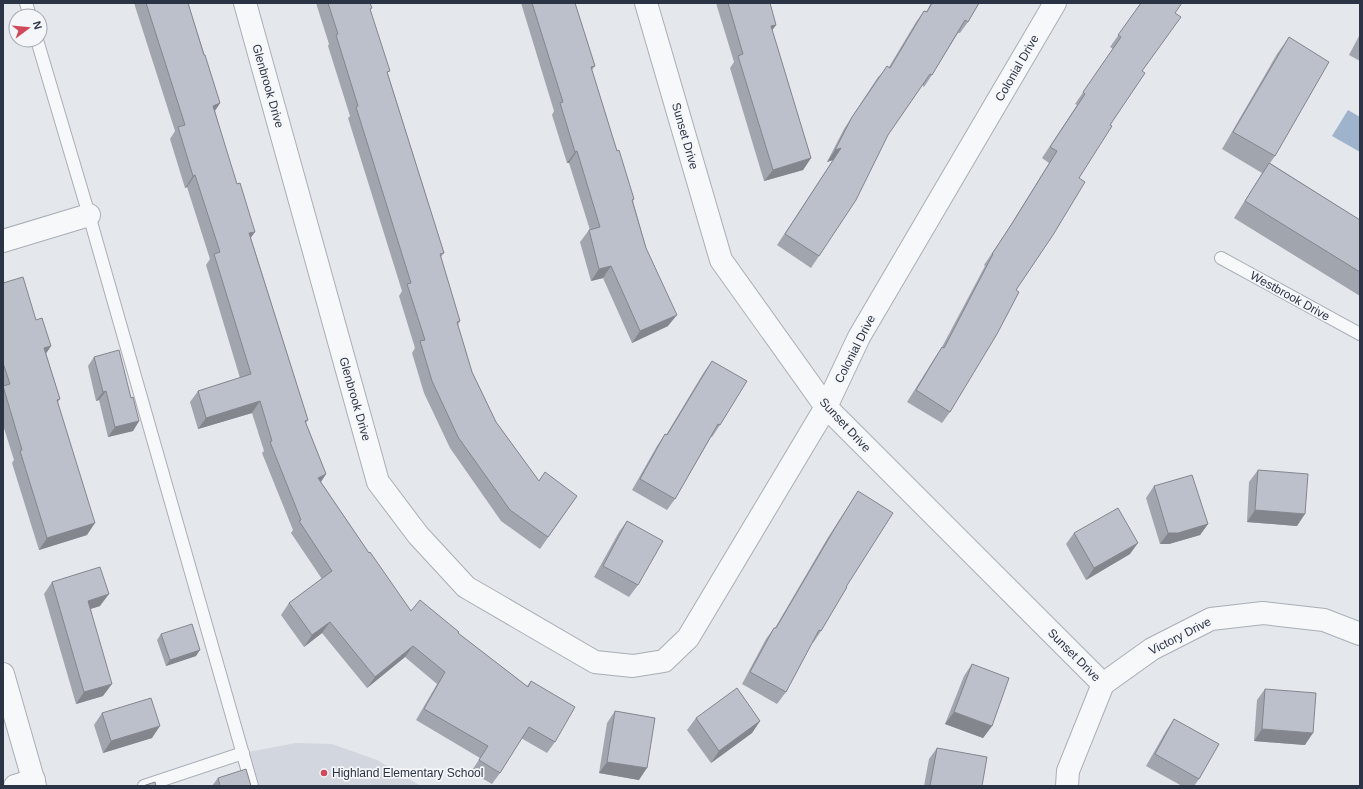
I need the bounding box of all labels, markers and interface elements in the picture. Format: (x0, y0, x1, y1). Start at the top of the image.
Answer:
north arrow (8, 8, 48, 48)
text: N (31, 20, 44, 31)
street label: Colonial Drive (992, 32, 1042, 104)
street label: Glenbrook Drive (249, 42, 287, 130)
street label: Sunset Drive (669, 101, 701, 171)
street label: Westbrook Drive (1248, 268, 1332, 324)
street label: Colonial Drive (832, 312, 878, 385)
street label: Glenbrook Drive (336, 355, 374, 443)
street label: Sunset Drive (816, 395, 874, 455)
street label: Victory Drive (1147, 614, 1214, 658)
street label: Sunset Drive (1045, 626, 1103, 684)
place label: Highland Elementary School (332, 766, 483, 780)
marker: Highland Elementary School (319, 768, 329, 778)

